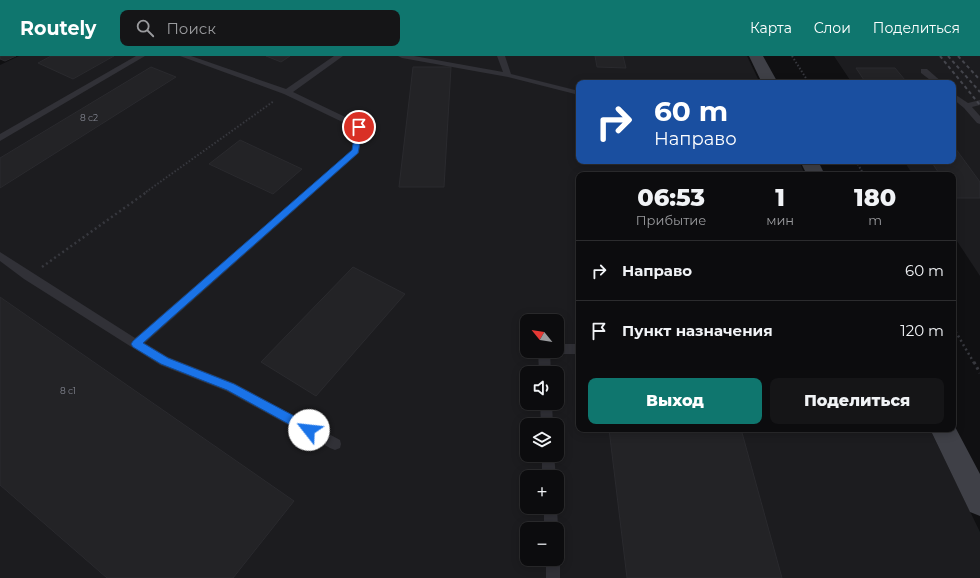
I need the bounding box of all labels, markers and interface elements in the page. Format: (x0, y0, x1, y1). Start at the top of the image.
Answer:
search box (120, 10, 400, 46)
text: Routely (20, 17, 96, 40)
icon: search (134, 17, 156, 39)
text: Поиск (166, 19, 216, 38)
text: Карта (750, 19, 792, 37)
text: Слои (814, 19, 851, 37)
text: Поделиться (873, 19, 960, 37)
text: 60 m (654, 94, 728, 128)
icon: right (588, 96, 640, 148)
pin (342, 110, 376, 144)
house number: 8 с2 (80, 112, 98, 123)
icon: arrive (348, 116, 370, 138)
text: Направо (654, 128, 737, 150)
text: 06:53 (637, 183, 705, 212)
text: 1 (775, 183, 785, 212)
text: 180 (854, 183, 896, 212)
text: Прибытие (636, 212, 706, 228)
text: мин (766, 212, 794, 228)
text: m (868, 212, 882, 228)
icon: right (588, 260, 610, 282)
text: Направо (622, 261, 692, 280)
text: 60 m (905, 261, 944, 280)
north arrow (520, 314, 564, 358)
map controls (520, 314, 564, 566)
icon: arrive (588, 320, 610, 342)
text: Пункт назначения (622, 321, 773, 340)
text: 120 m (900, 321, 944, 340)
button: sound (520, 366, 564, 410)
button: Выход (588, 378, 762, 424)
button: Поделиться (770, 378, 944, 424)
house number: 8 с1 (60, 385, 76, 396)
position arrow (288, 409, 330, 451)
button: layers (520, 418, 564, 462)
button: + (520, 470, 564, 514)
button: − (520, 522, 564, 566)

